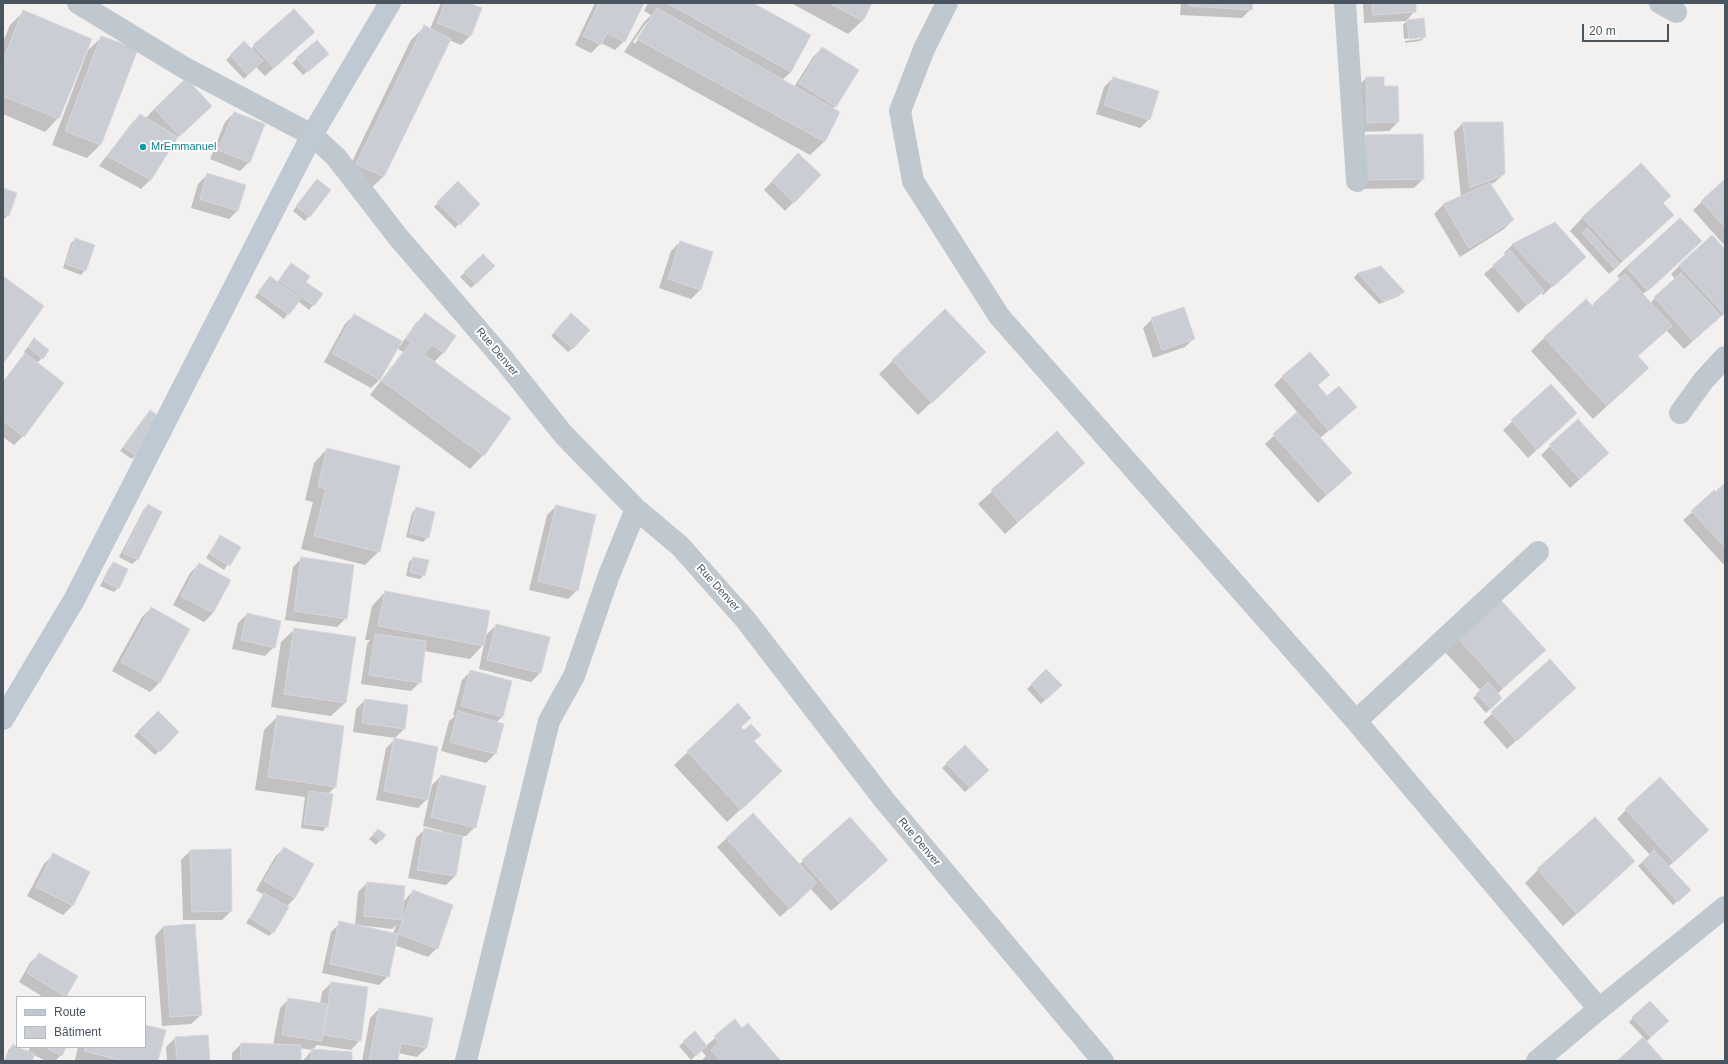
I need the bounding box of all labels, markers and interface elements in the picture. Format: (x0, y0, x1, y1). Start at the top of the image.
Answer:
scale bar (1584, 16, 1671, 42)
text: 20 m (1589, 24, 1616, 38)
place label: MrEmmanuel (151, 140, 216, 154)
marker: MrEmmanuel (138, 142, 148, 152)
street label: Rue Denver (473, 325, 521, 379)
street label: Rue Denver (693, 562, 743, 614)
street label: Rue Denver (895, 815, 943, 869)
legend (16, 996, 146, 1048)
text: Route (54, 1005, 86, 1019)
text: Bâtiment (54, 1025, 101, 1039)

